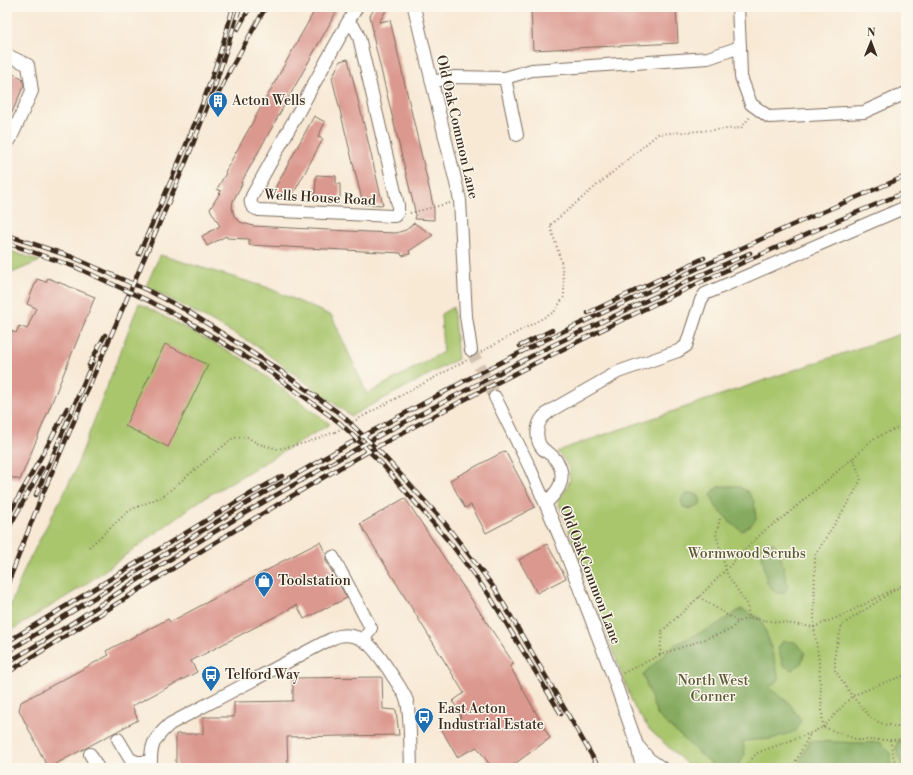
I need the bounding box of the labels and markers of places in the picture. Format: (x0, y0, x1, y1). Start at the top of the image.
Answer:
building icon: Acton Wells (207, 90, 229, 118)
place label: Acton Wells (231, 92, 305, 110)
shop icon: Toolstation (253, 570, 275, 598)
place label: Toolstation (278, 572, 351, 590)
bus stop icon: Telford Way (200, 664, 222, 692)
place label: Telford Way (225, 666, 300, 684)
place label: East Acton Industrial Estate (438, 700, 544, 734)
bus stop icon: East Acton Industrial Estate (413, 706, 435, 734)

